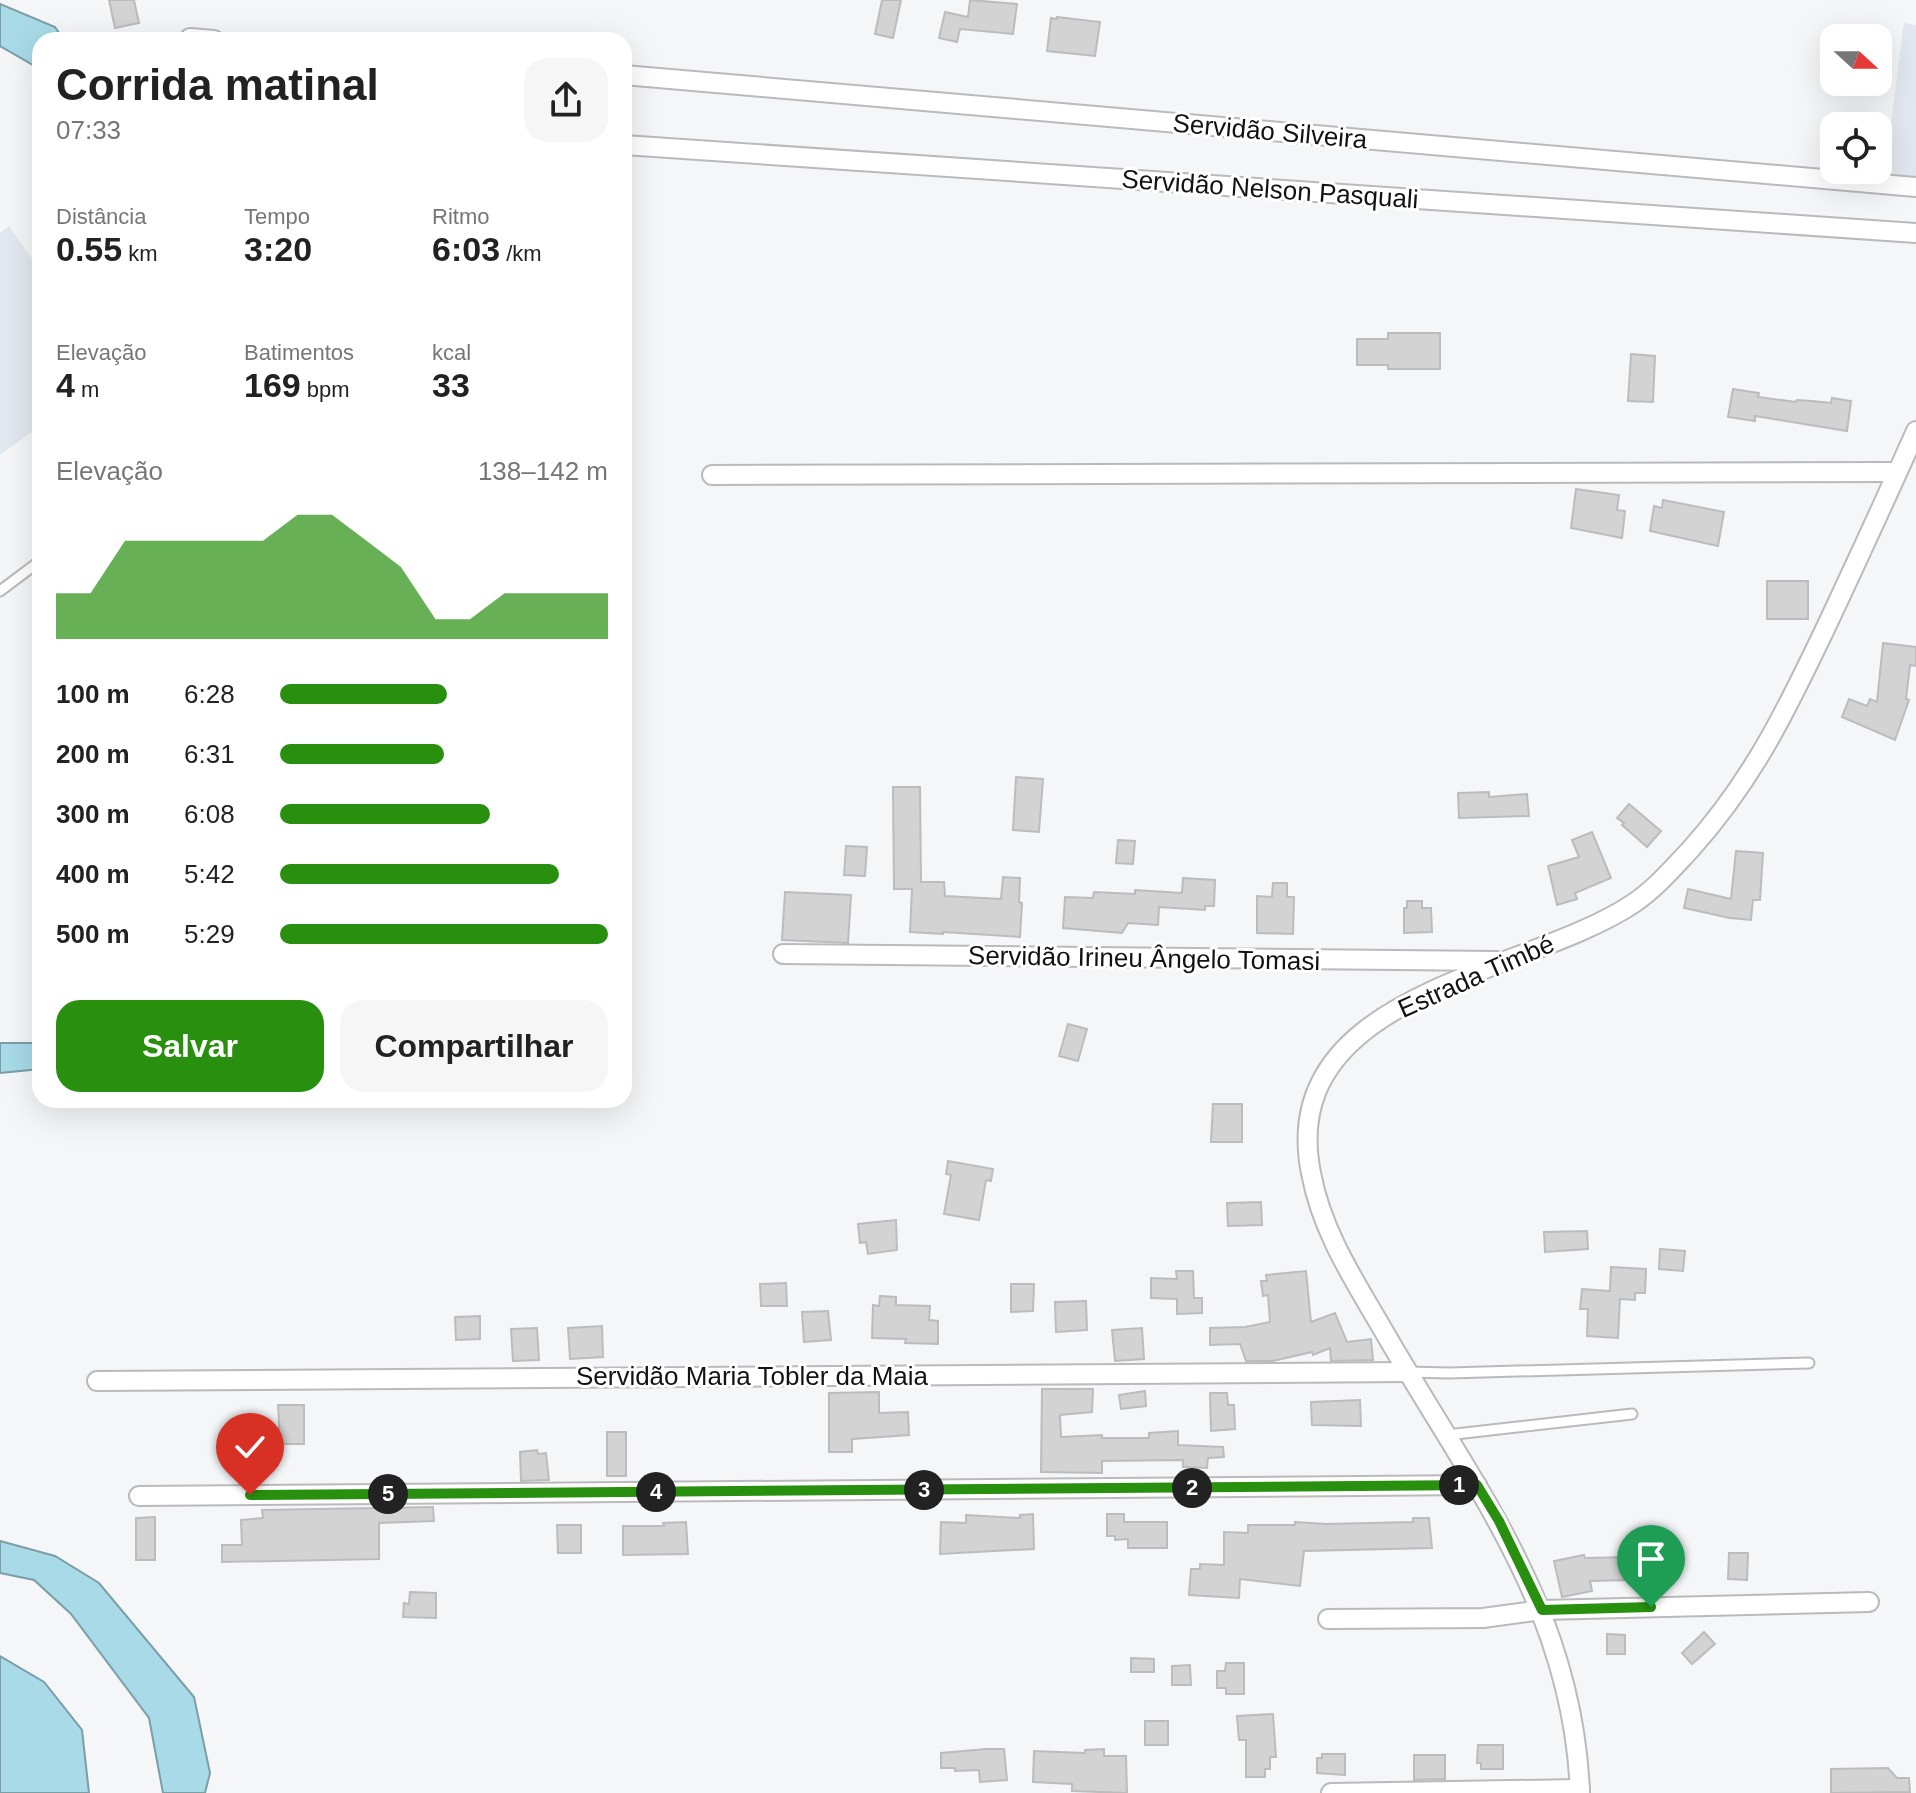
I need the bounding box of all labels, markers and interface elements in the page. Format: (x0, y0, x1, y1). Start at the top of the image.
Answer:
north arrow (1820, 24, 1892, 96)
map controls (1820, 24, 1892, 184)
button: share (524, 58, 608, 142)
text: Corrida matinal (56, 60, 379, 109)
street label: Servidão Silveira (1172, 108, 1369, 154)
button: locate (1820, 112, 1892, 184)
text: 07:33 (56, 115, 121, 145)
street label: Servidão Nelson Pasquali (1120, 164, 1420, 214)
text: Distância (56, 204, 146, 229)
text: Tempo (244, 204, 310, 229)
text: Ritmo (432, 204, 489, 229)
text: 0.55 (56, 230, 122, 268)
text: 3:20 (244, 230, 312, 268)
text: 6:03 (432, 230, 500, 268)
text: km (122, 241, 158, 266)
text: /km (500, 241, 542, 266)
text: Elevação (56, 340, 147, 365)
text: Batimentos (244, 340, 354, 365)
text: kcal (432, 340, 471, 365)
text: 4 (56, 366, 75, 404)
text: 169 (244, 366, 301, 404)
text: 33 (432, 366, 470, 404)
text: m (75, 377, 99, 402)
text: bpm (301, 377, 350, 402)
text: Elevação (56, 456, 163, 486)
text: 138–142 m (478, 456, 608, 486)
text: 100 m (56, 679, 130, 709)
text: 6:28 (184, 679, 235, 709)
text: 200 m (56, 739, 130, 769)
text: 6:31 (184, 739, 235, 769)
text: 300 m (56, 799, 130, 829)
text: 6:08 (184, 799, 235, 829)
text: 400 m (56, 859, 130, 889)
text: 5:42 (184, 859, 235, 889)
text: 500 m (56, 919, 130, 949)
text: 5:29 (184, 919, 235, 949)
street label: Estrada Timbé (1393, 928, 1559, 1024)
street label: Servidão Irineu Ângelo Tomasi (968, 940, 1320, 976)
button: Salvar (56, 1000, 324, 1092)
button: Compartilhar (340, 1000, 608, 1092)
street label: Servidão Maria Tobler da Maia (576, 1361, 929, 1391)
pin (216, 1413, 284, 1495)
icon: check (228, 1425, 272, 1469)
pin: 1 (1439, 1465, 1479, 1505)
pin: 2 (1172, 1468, 1212, 1508)
pin: 3 (904, 1470, 944, 1510)
pin: 4 (636, 1472, 676, 1512)
text: 1 (1453, 1472, 1465, 1497)
pin: 5 (368, 1474, 408, 1514)
text: 2 (1186, 1475, 1198, 1500)
text: 3 (918, 1477, 930, 1502)
text: 4 (650, 1479, 662, 1504)
text: 5 (382, 1481, 394, 1506)
pin (1617, 1525, 1685, 1607)
icon: arrive (1629, 1537, 1673, 1581)

